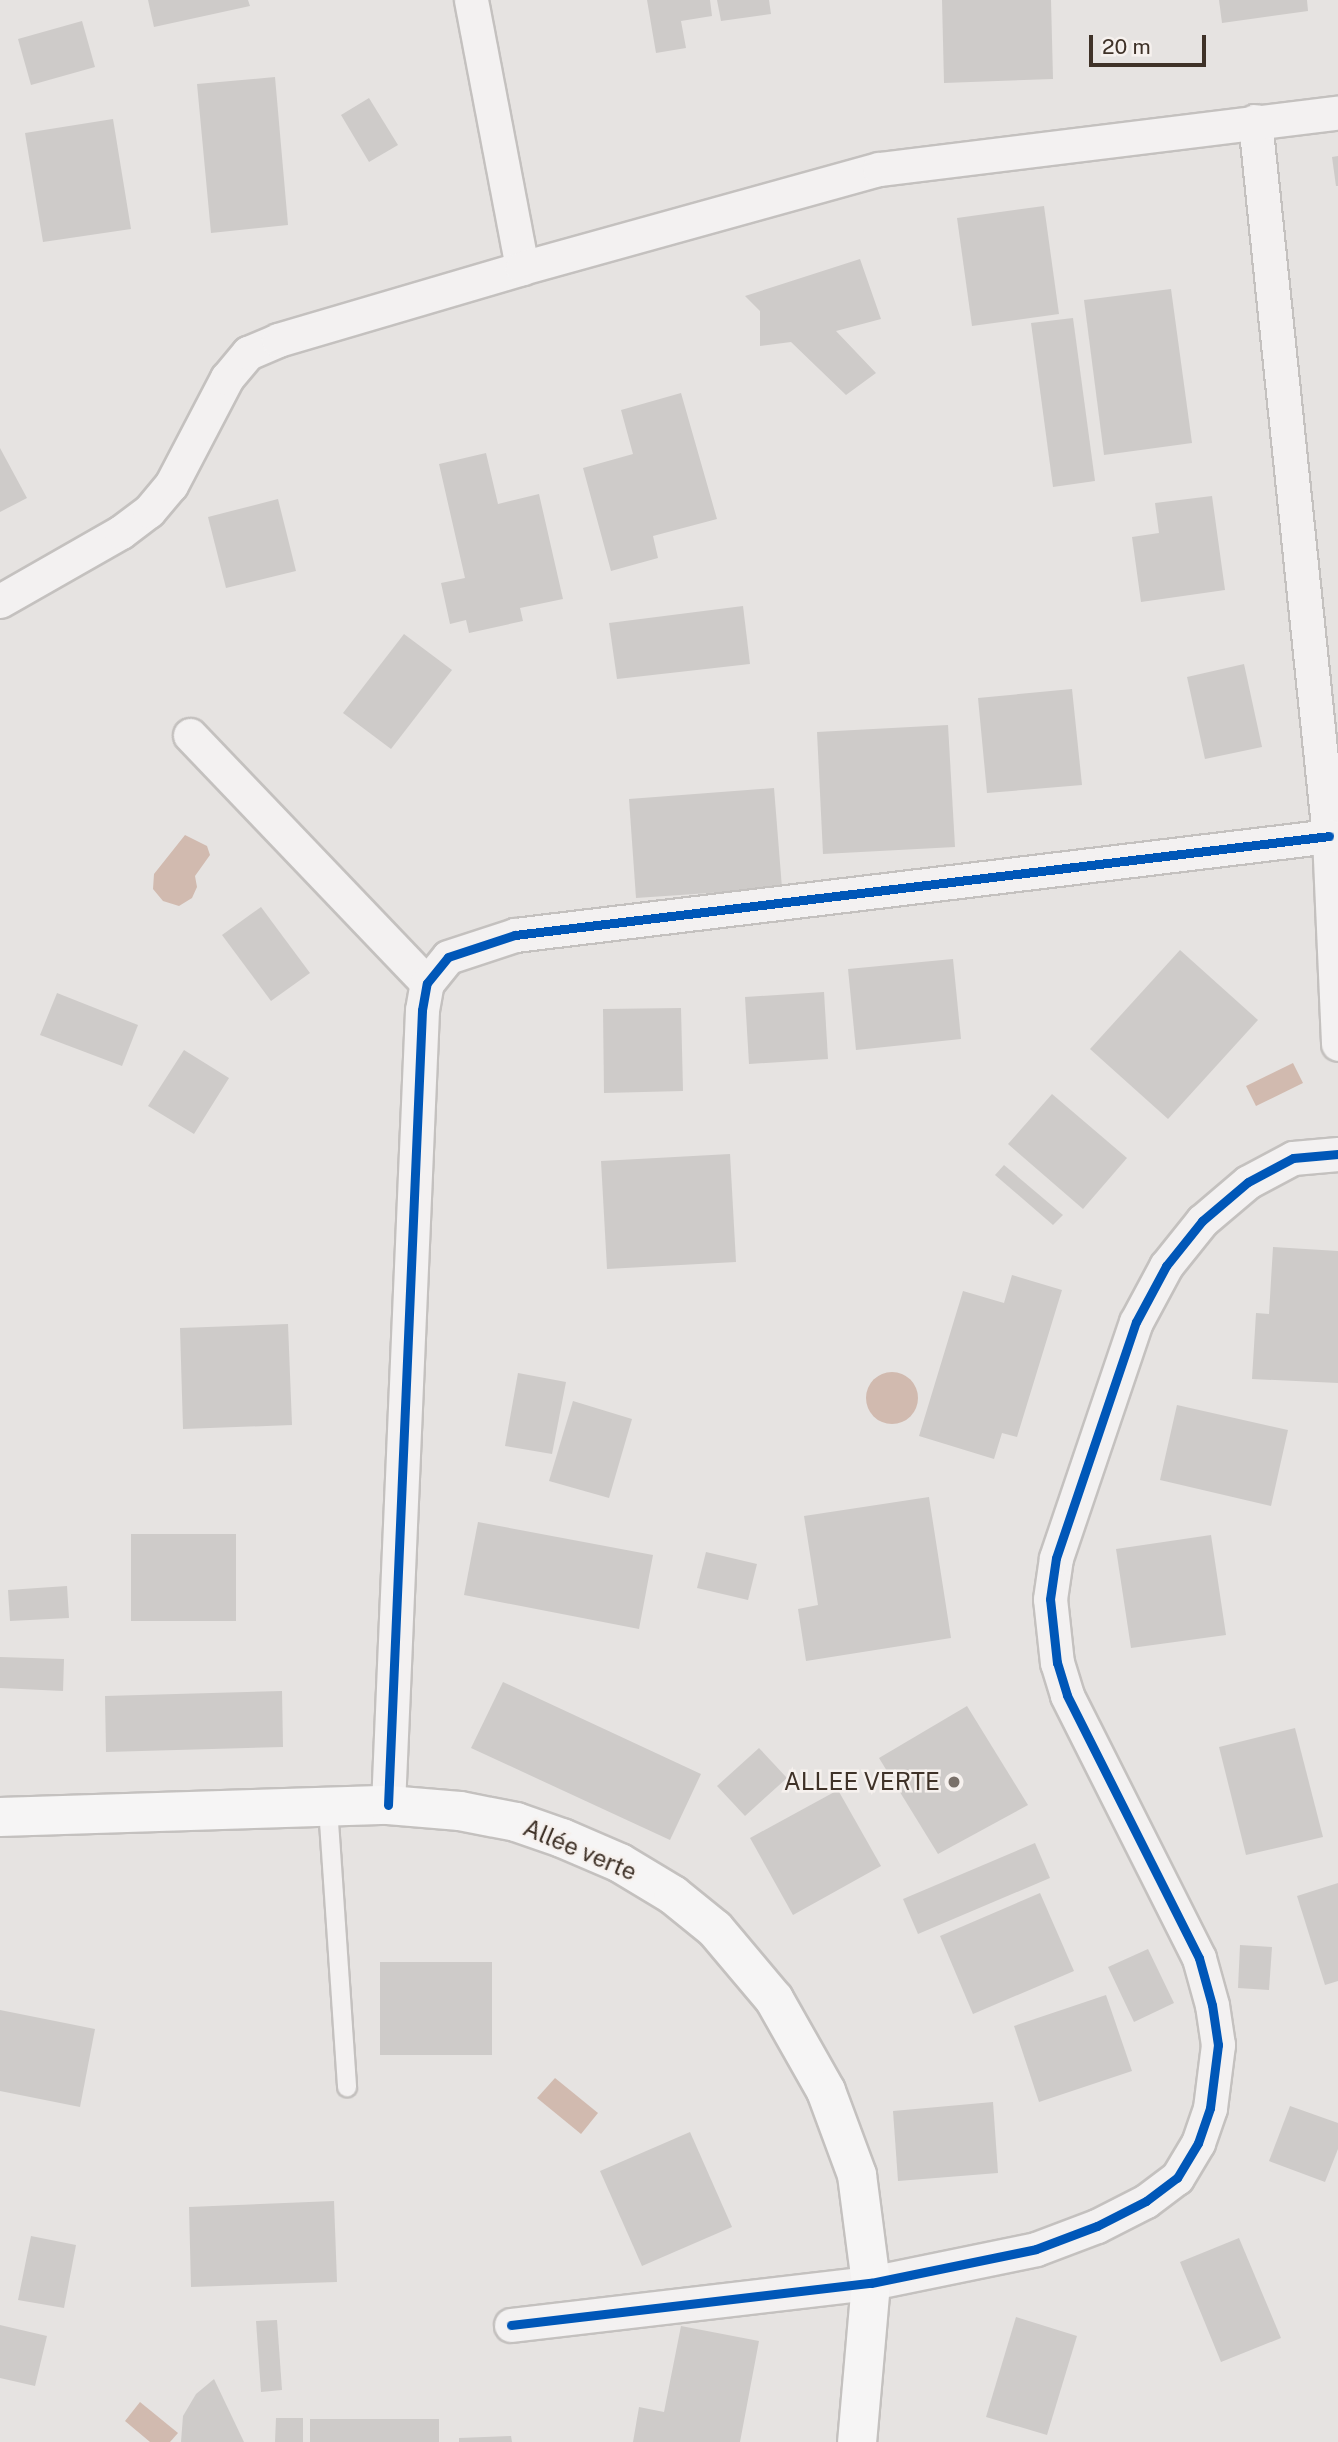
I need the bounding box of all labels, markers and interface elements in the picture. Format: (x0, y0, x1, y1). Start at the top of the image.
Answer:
scale bar (1093, 21, 1210, 65)
text: 20 m (1102, 34, 1151, 59)
place label: ALLEE VERTE (783, 1768, 940, 1796)
marker: ALLEE VERTE (946, 1774, 962, 1790)
street label: Allée verte (519, 1813, 641, 1887)

